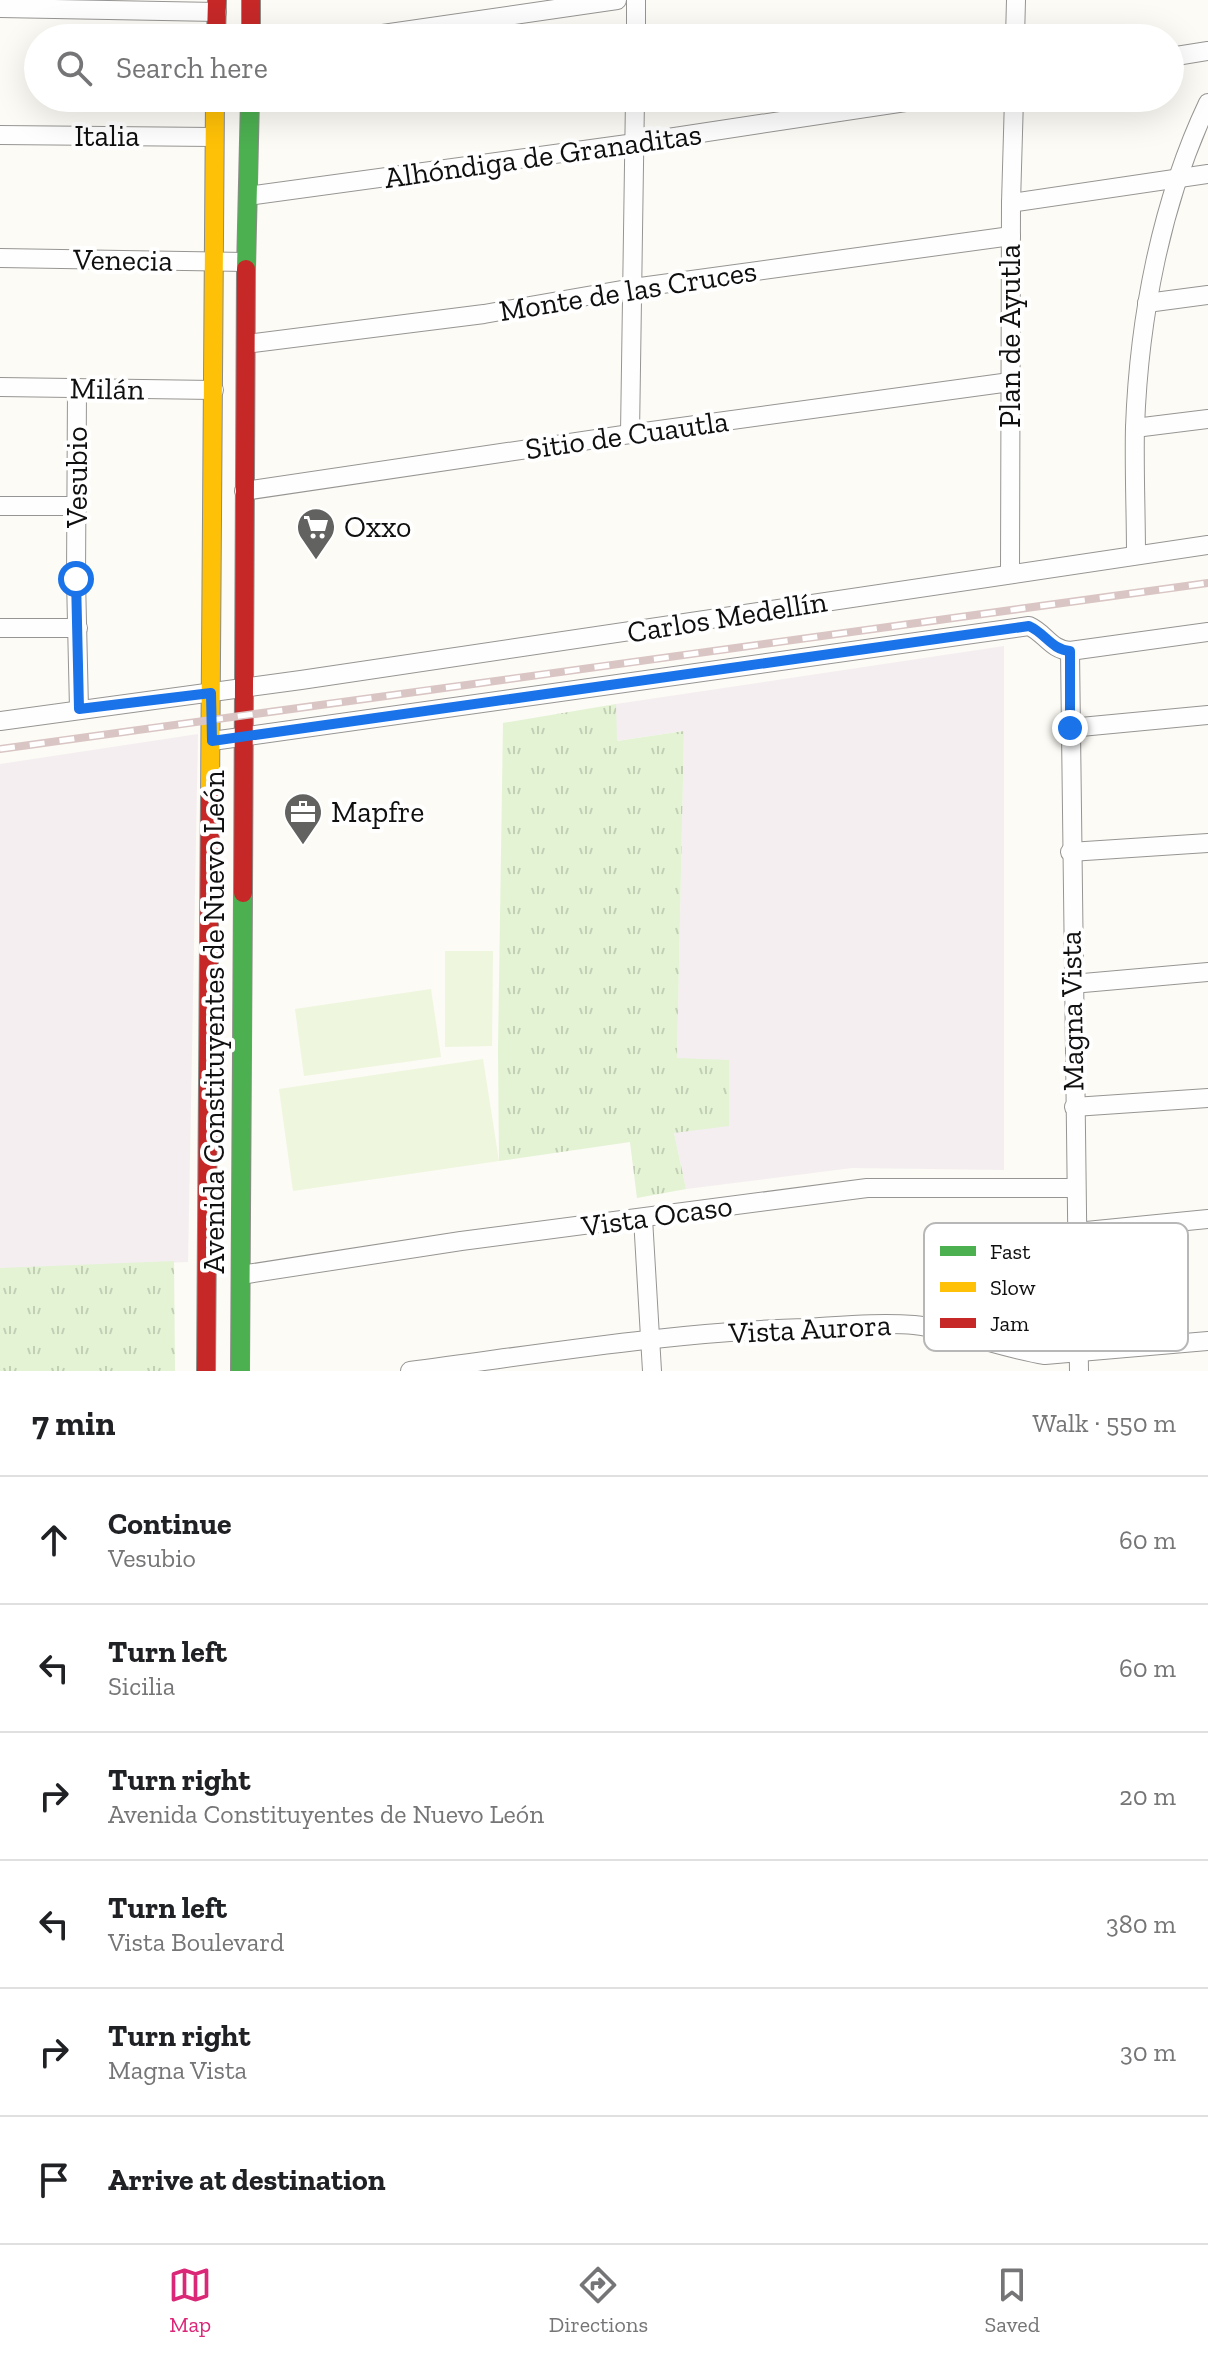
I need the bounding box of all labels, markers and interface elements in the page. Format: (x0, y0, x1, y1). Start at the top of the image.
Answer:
search box (24, 24, 1184, 112)
icon: search (52, 46, 96, 90)
text: Search here (116, 50, 268, 86)
street label: Alhóndiga de Granaditas (382, 116, 704, 196)
street label: Italia (74, 118, 140, 154)
street label: Venecia (72, 241, 173, 279)
street label: Plan de Ayutla (992, 244, 1028, 428)
street label: Monte de las Cruces (497, 253, 759, 329)
street label: Milán (69, 370, 145, 408)
street label: Sitio de Cuautla (523, 403, 731, 467)
street label: Vesubio (59, 426, 95, 529)
supermarket icon: Oxxo (295, 506, 337, 561)
place label: Oxxo (344, 509, 411, 545)
route start (58, 561, 94, 597)
street label: Carlos Medellín (625, 583, 829, 651)
route end (1052, 710, 1088, 746)
street label: Avenida Constituyentes de Nuevo León (196, 770, 232, 1274)
office icon: Mapfre (282, 791, 324, 846)
place label: Mapfre (331, 794, 424, 830)
street label: Magna Vista (1053, 930, 1091, 1092)
street label: Vista Ocaso (578, 1188, 735, 1245)
legend (924, 1223, 1188, 1351)
text: Fast (990, 1238, 1031, 1265)
text: Slow (990, 1274, 1036, 1301)
street label: Vista Aurora (727, 1307, 892, 1351)
text: Jam (990, 1310, 1029, 1337)
text: 7 min (32, 1403, 115, 1444)
text: Walk · 550 m (1032, 1407, 1176, 1439)
text: Continue (108, 1506, 232, 1542)
icon: ahead (32, 1518, 76, 1562)
text: 60 m (1119, 1524, 1176, 1556)
text: Vesubio (108, 1542, 196, 1574)
text: Turn left (108, 1634, 227, 1670)
icon: left (32, 1646, 76, 1690)
text: 60 m (1119, 1652, 1176, 1684)
text: Sicilia (108, 1670, 175, 1702)
text: Turn right (108, 1762, 250, 1798)
icon: right (32, 1774, 76, 1818)
text: 20 m (1119, 1780, 1176, 1812)
text: Avenida Constituyentes de Nuevo León (108, 1798, 544, 1830)
text: Turn left (108, 1890, 227, 1926)
icon: left (32, 1902, 76, 1946)
text: 380 m (1106, 1908, 1176, 1940)
text: Vista Boulevard (108, 1926, 284, 1958)
text: Turn right (108, 2018, 250, 2054)
icon: right (32, 2030, 76, 2074)
text: 30 m (1120, 2036, 1176, 2068)
text: Magna Vista (108, 2054, 247, 2086)
icon: arrive (32, 2158, 76, 2202)
text: Arrive at destination (108, 2162, 385, 2198)
tab: Map (168, 2263, 212, 2338)
tab: Directions (549, 2263, 648, 2338)
tab: Saved (985, 2263, 1040, 2338)

